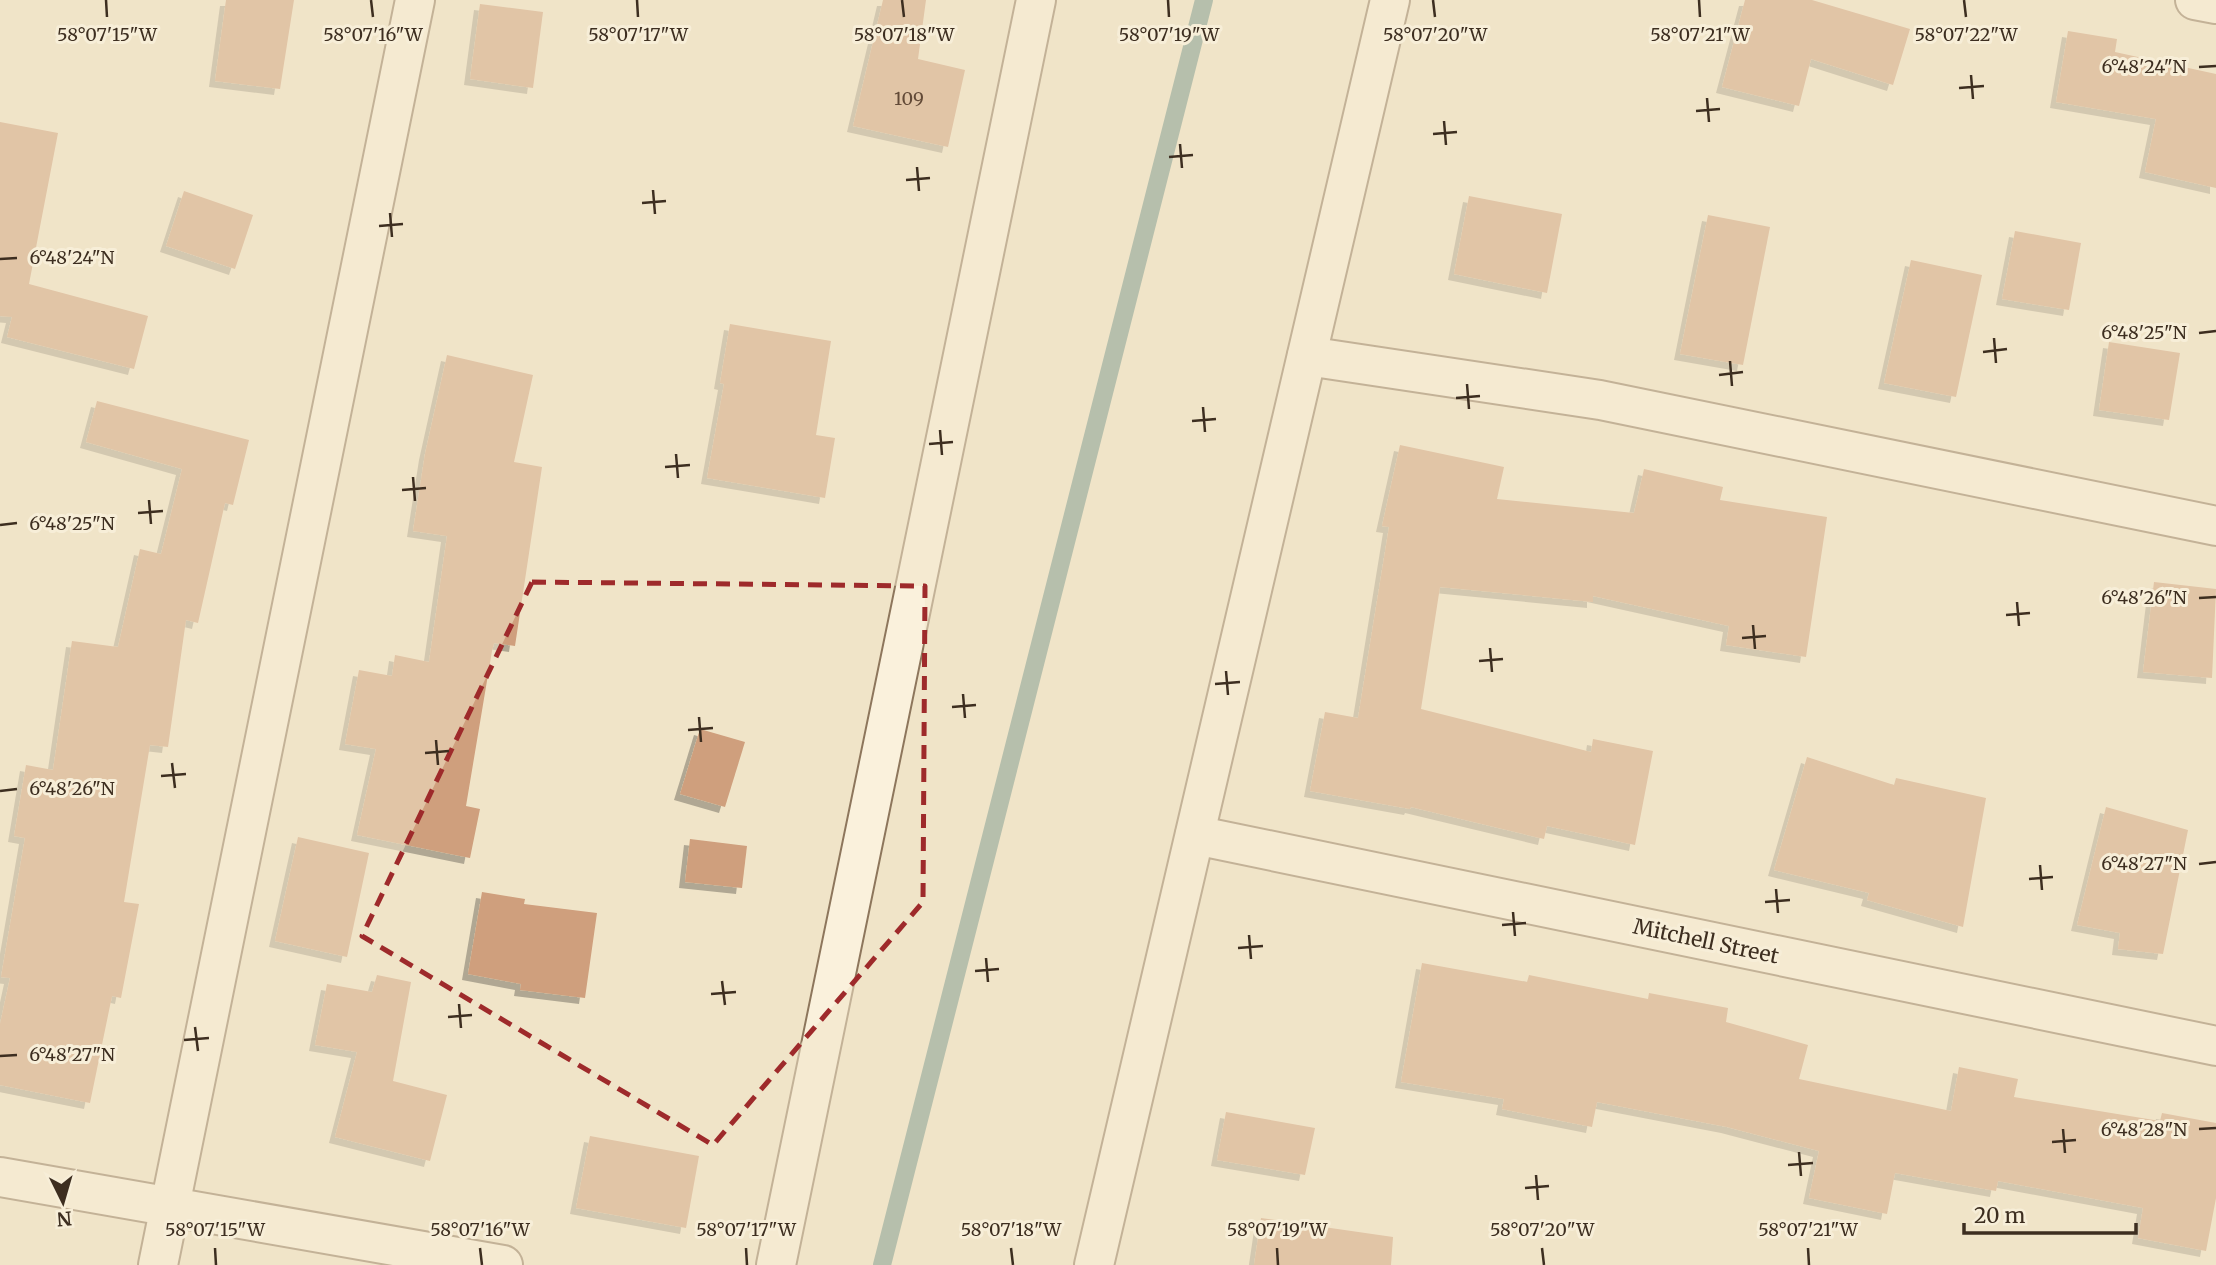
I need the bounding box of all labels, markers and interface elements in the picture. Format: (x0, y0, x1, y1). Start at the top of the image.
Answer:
text: 58°07'15"W (57, 23, 158, 46)
text: 58°07'16"W (323, 23, 424, 46)
text: 58°07'17"W (588, 23, 689, 46)
text: 58°07'18"W (854, 23, 955, 46)
text: 58°07'19"W (1119, 23, 1220, 46)
text: 58°07'20"W (1383, 23, 1488, 46)
text: 58°07'21"W (1650, 23, 1751, 46)
text: 58°07'22"W (1914, 23, 2019, 46)
text: 6°48'24"N (2102, 55, 2186, 78)
house number: 109 (894, 87, 924, 110)
text: 6°48'24"N (30, 246, 114, 269)
text: 6°48'25"N (2101, 321, 2187, 344)
text: 6°48'25"N (29, 512, 115, 535)
text: 6°48'26"N (2101, 586, 2187, 609)
text: 6°48'26"N (29, 777, 115, 800)
text: 6°48'27"N (2101, 852, 2187, 875)
street label: Mitchell Street (1631, 912, 1781, 970)
text: 6°48'27"N (29, 1043, 115, 1066)
text: 6°48'28"N (2101, 1118, 2187, 1141)
north arrow (28, 1167, 98, 1237)
scale bar (1964, 1192, 2136, 1236)
text: 20 m (1974, 1202, 2026, 1229)
text: N (56, 1206, 73, 1232)
text: 58°07'15"W (165, 1218, 266, 1241)
text: 58°07'16"W (430, 1218, 531, 1241)
text: 58°07'17"W (696, 1218, 797, 1241)
text: 58°07'18"W (961, 1218, 1062, 1241)
text: 58°07'19"W (1227, 1218, 1328, 1241)
text: 58°07'20"W (1490, 1218, 1595, 1241)
text: 58°07'21"W (1758, 1218, 1859, 1241)

